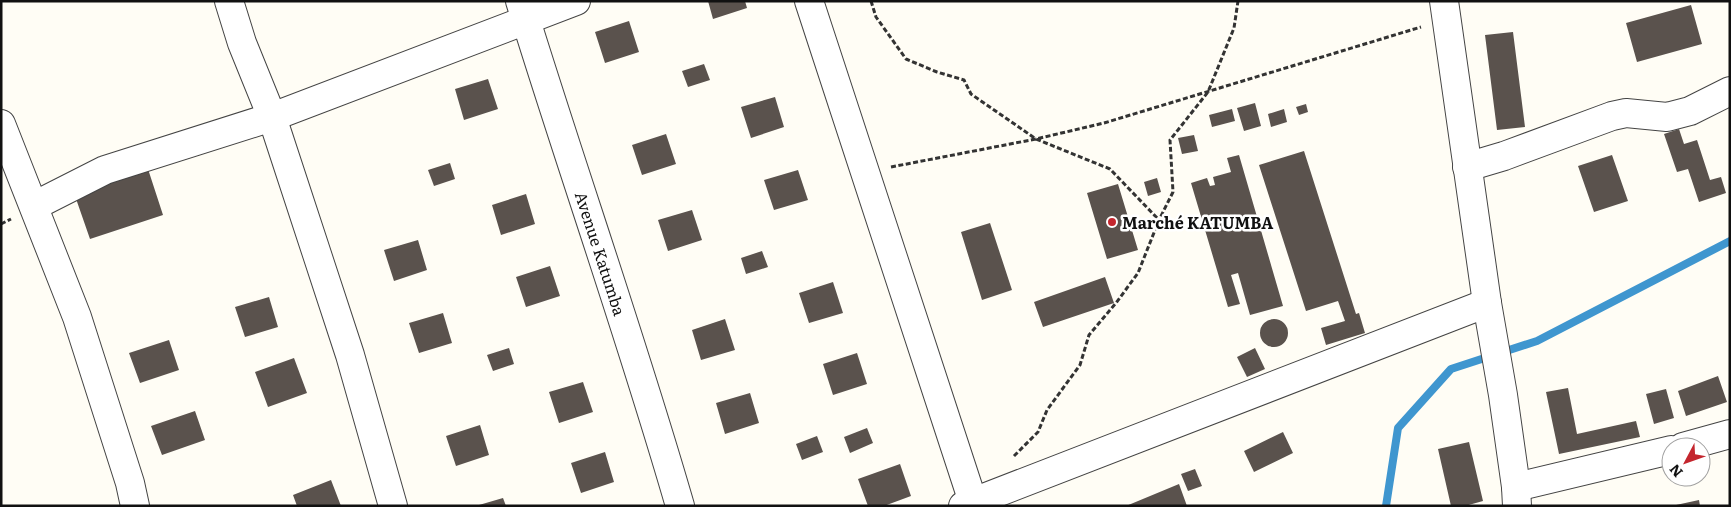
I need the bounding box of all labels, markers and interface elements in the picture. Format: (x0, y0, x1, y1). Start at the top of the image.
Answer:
street label: Avenue Katumba (570, 188, 633, 319)
place label: Marché KATUMBA (1122, 210, 1273, 234)
marker: Marché KATUMBA (1106, 216, 1118, 228)
north arrow (1661, 437, 1711, 487)
text: N (1664, 460, 1687, 482)

